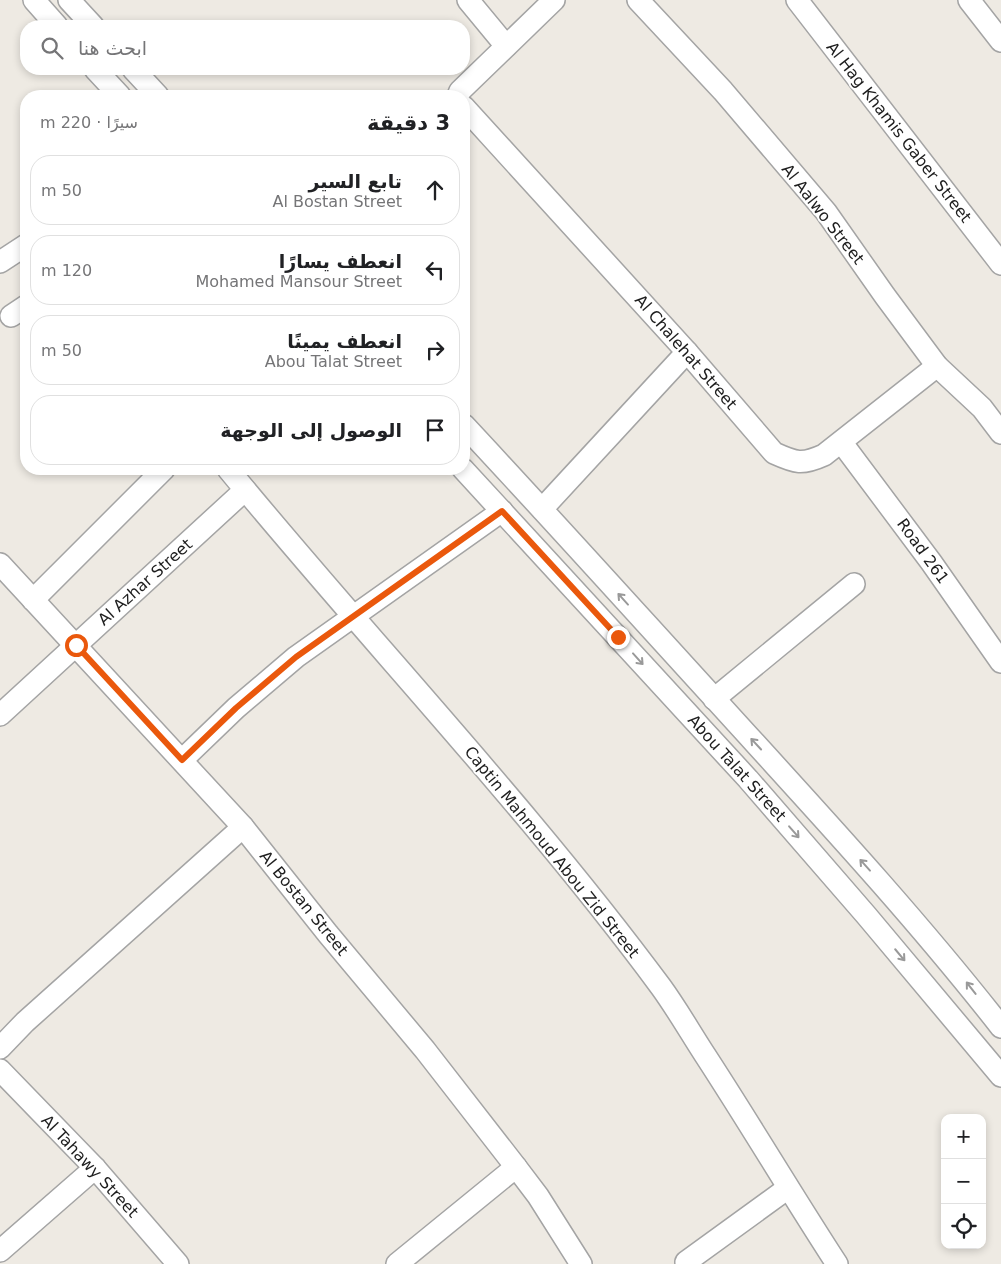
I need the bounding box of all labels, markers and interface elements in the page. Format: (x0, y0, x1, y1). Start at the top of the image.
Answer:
search box (20, 20, 470, 75)
icon: search (38, 34, 66, 62)
text: ابحث هنا (78, 37, 147, 59)
street label: Al Hag Khamis Gaber Street (823, 38, 975, 226)
text: 3 دقيقة (367, 111, 450, 135)
text: سيرًا · 220 m (40, 113, 138, 132)
street label: Al Aalwo Street (778, 160, 868, 268)
text: تابع السير (308, 170, 402, 192)
icon: ahead (421, 176, 449, 204)
text: 50 m (41, 181, 82, 200)
text: Al Bostan Street (273, 192, 402, 211)
text: انعطف يسارًا (279, 250, 402, 272)
icon: left (421, 256, 449, 284)
text: 120 m (41, 261, 92, 280)
text: Mohamed Mansour Street (195, 272, 402, 291)
street label: Al Chalehat Street (631, 291, 741, 413)
text: انعطف يمينًا (287, 330, 402, 352)
icon: right (421, 336, 449, 364)
text: 50 m (41, 341, 82, 360)
text: Abou Talat Street (265, 352, 402, 371)
icon: arrive (421, 416, 449, 444)
text: الوصول إلى الوجهة (220, 419, 402, 441)
street label: Road 261 (893, 515, 953, 587)
street label: Al Azhar Street (94, 535, 196, 629)
one-way arrow (617, 592, 629, 605)
route end (607, 626, 630, 649)
route start (65, 634, 88, 657)
one-way arrow (632, 653, 644, 666)
street label: Abou Talat Street (684, 711, 790, 825)
one-way arrow (751, 738, 762, 751)
street label: Captin Mahmoud Abou Zid Street (461, 742, 643, 962)
one-way arrow (788, 825, 799, 838)
street label: Al Bostan Street (256, 847, 352, 959)
one-way arrow (859, 859, 871, 872)
one-way arrow (894, 948, 906, 961)
one-way arrow (965, 982, 976, 995)
street label: Al Tahawy Street (37, 1111, 143, 1221)
map controls (941, 1114, 986, 1249)
button: + (941, 1114, 986, 1159)
button: − (941, 1159, 986, 1204)
button: locate (941, 1204, 986, 1249)

